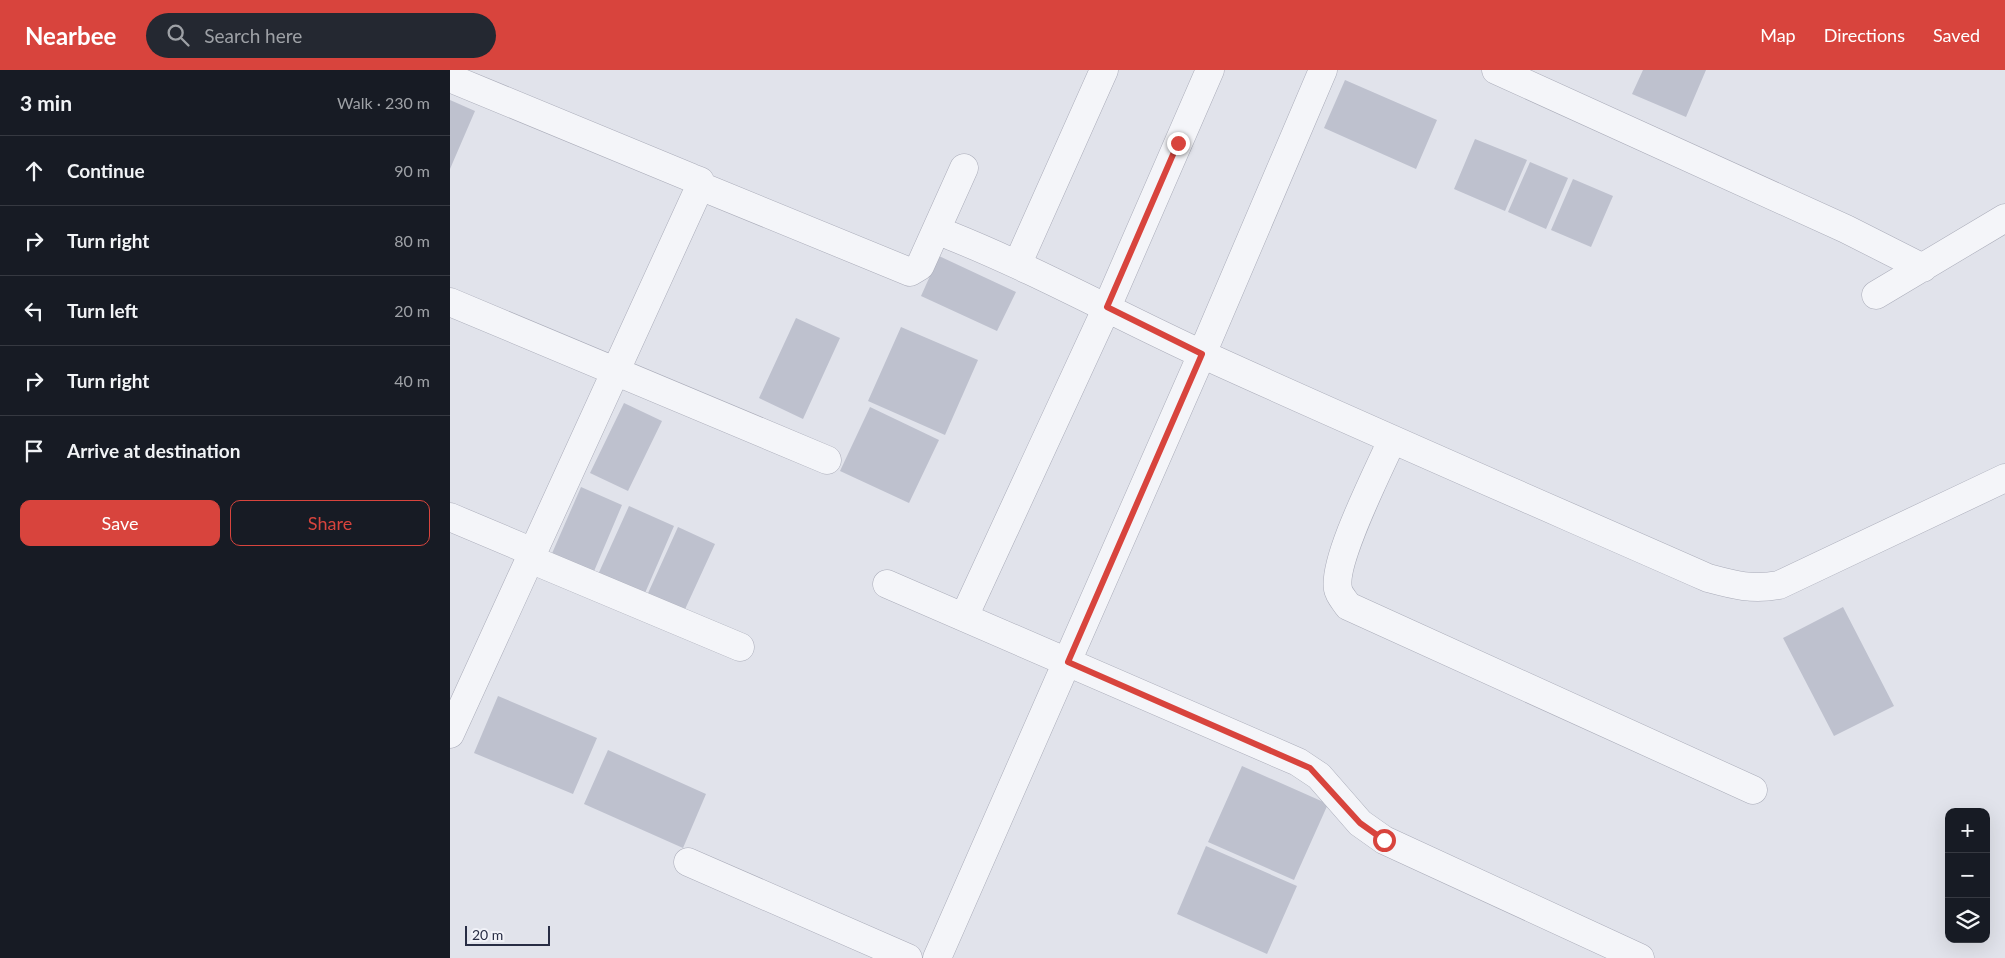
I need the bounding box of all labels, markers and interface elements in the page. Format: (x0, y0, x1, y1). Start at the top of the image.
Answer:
search box (146, 13, 496, 58)
text: Nearbee (25, 21, 116, 50)
icon: search (164, 21, 192, 49)
text: Search here (204, 24, 302, 47)
text: Map (1760, 24, 1796, 46)
text: Directions (1824, 24, 1905, 46)
text: Saved (1933, 24, 1980, 46)
text: 3 min (20, 90, 72, 115)
text: Walk · 230 m (337, 93, 430, 112)
route end (1167, 132, 1190, 155)
icon: ahead (20, 157, 48, 185)
text: Continue (67, 159, 145, 182)
text: 90 m (394, 161, 430, 180)
icon: right (20, 227, 48, 255)
text: Turn right (67, 229, 149, 252)
text: 80 m (394, 231, 430, 250)
icon: left (20, 297, 48, 325)
text: Turn left (67, 299, 138, 322)
text: 20 m (394, 301, 430, 320)
icon: right (20, 367, 48, 395)
text: Turn right (67, 369, 149, 392)
text: 40 m (394, 371, 430, 390)
icon: arrive (20, 437, 48, 465)
text: Arrive at destination (67, 439, 240, 462)
button: Save (20, 500, 220, 546)
button: Share (230, 500, 430, 546)
map controls (1945, 808, 1990, 943)
button: + (1945, 808, 1990, 853)
route start (1373, 829, 1396, 852)
button: − (1945, 853, 1990, 898)
button: layers (1945, 898, 1990, 943)
scale bar (465, 923, 550, 946)
text: 20 m (472, 926, 503, 943)

